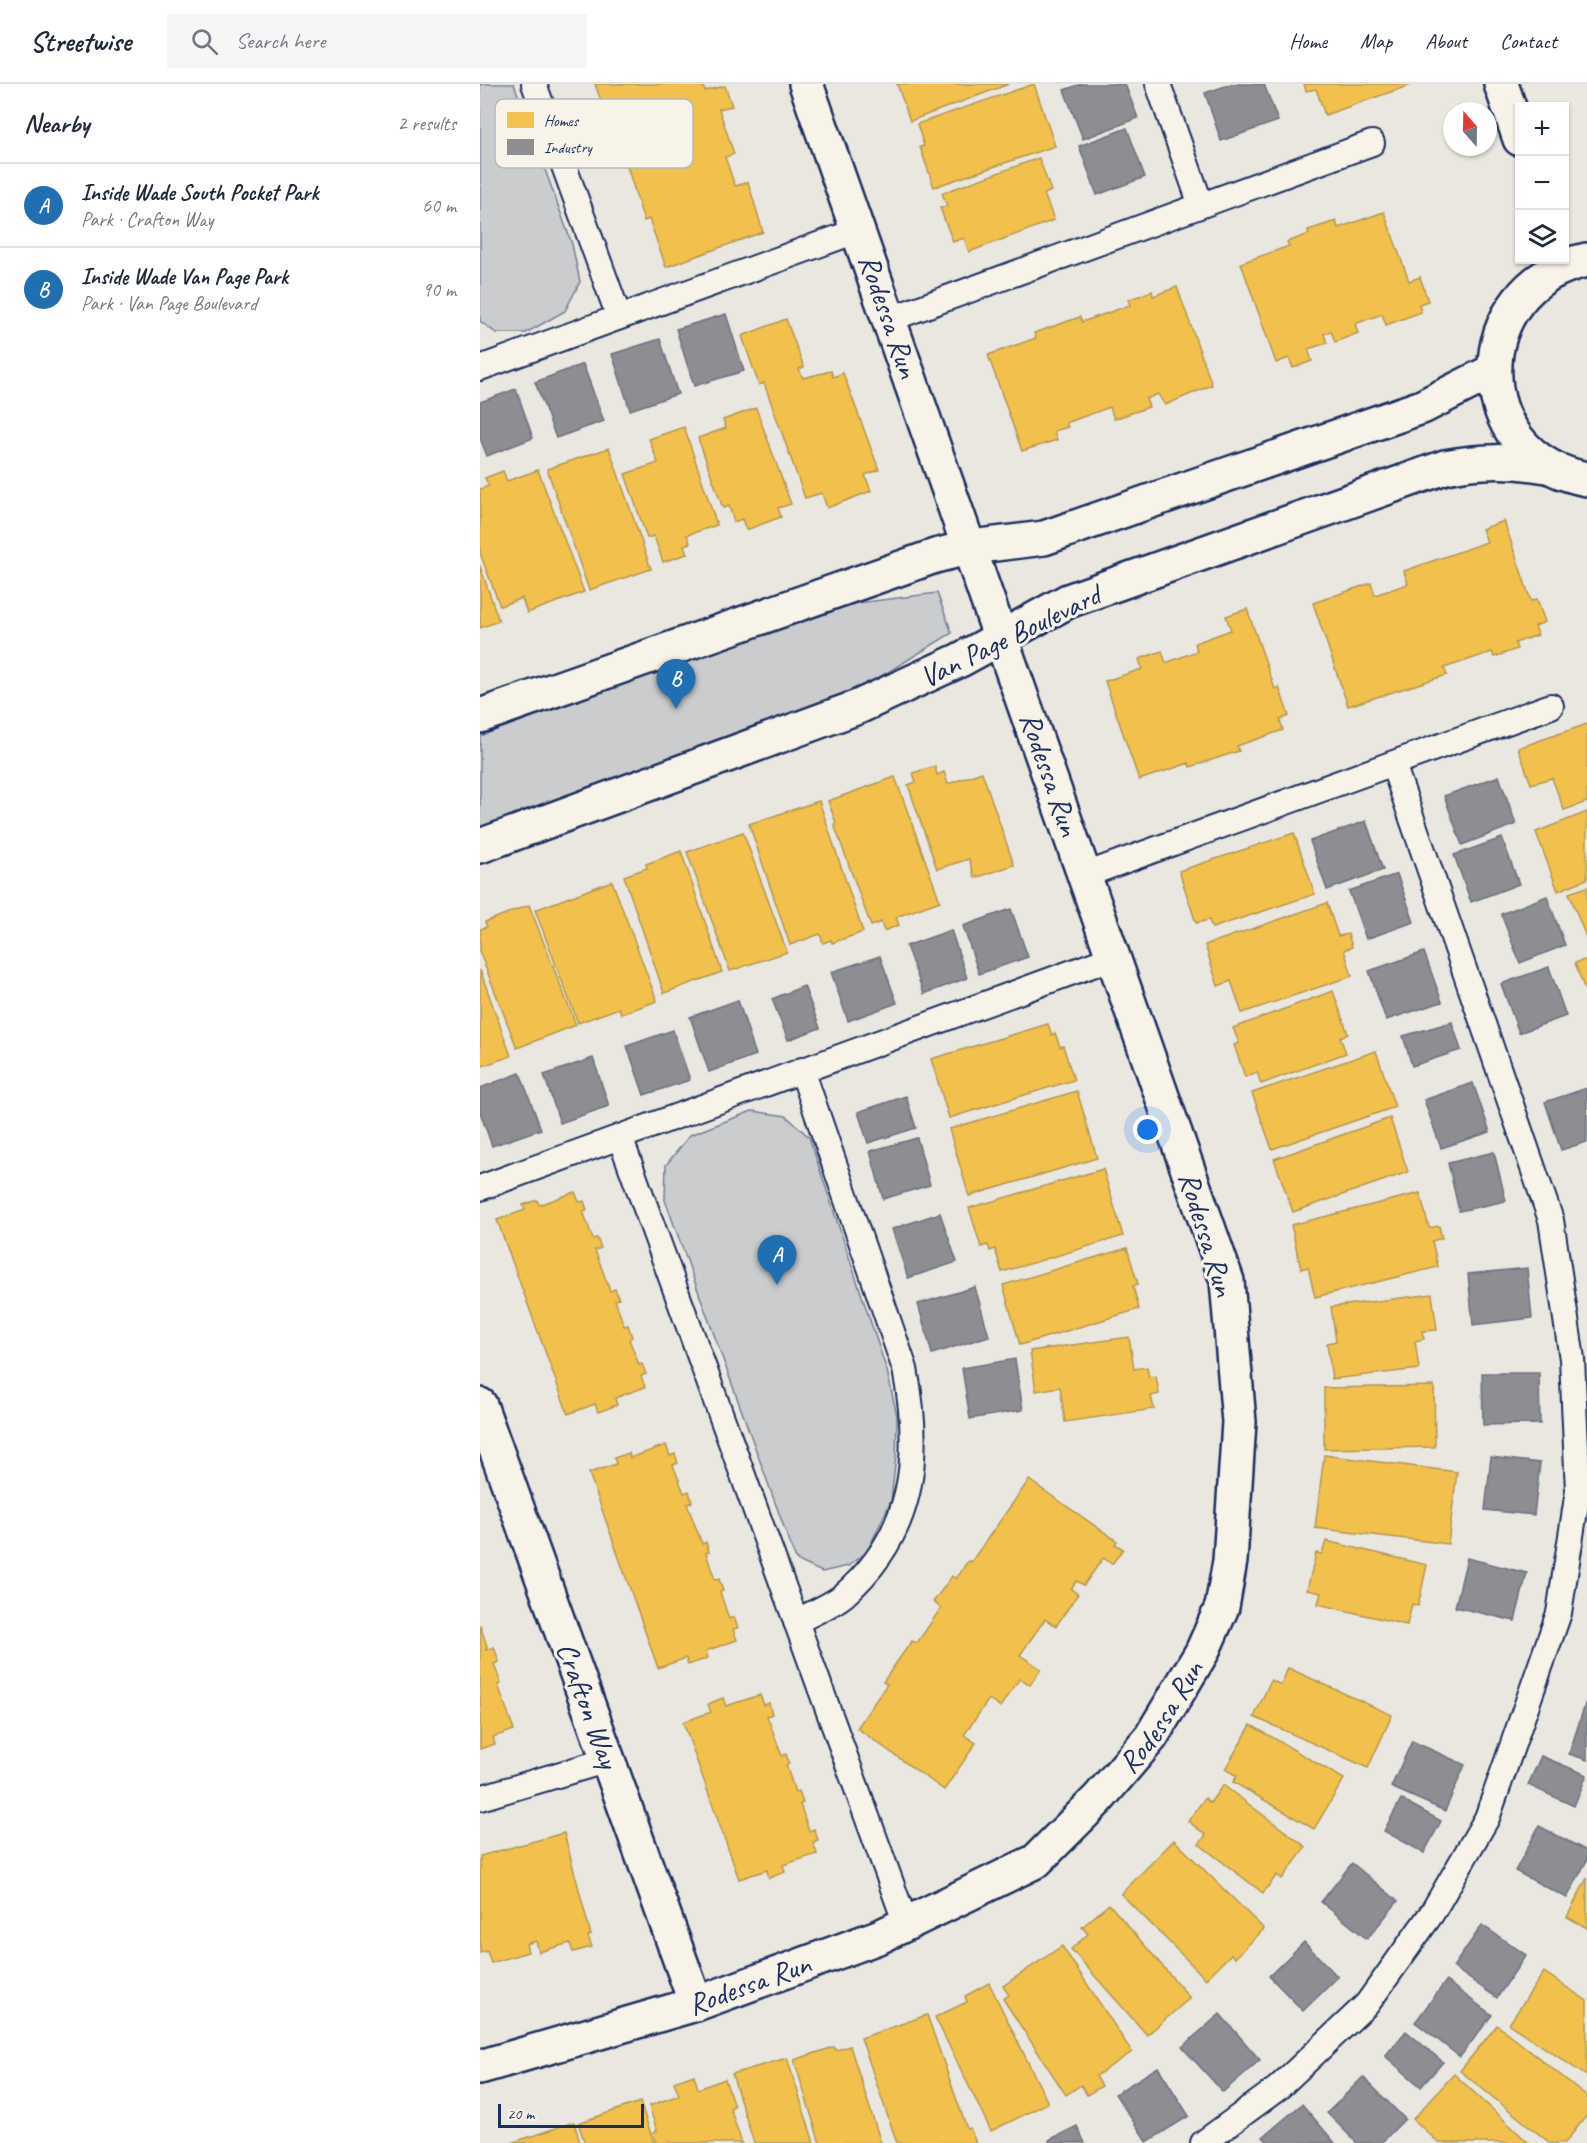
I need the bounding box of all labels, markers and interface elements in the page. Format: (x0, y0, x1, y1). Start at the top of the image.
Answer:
search box (167, 14, 587, 68)
text: Streetwise (30, 24, 131, 59)
icon: search (188, 25, 221, 58)
text: Search here (236, 27, 325, 55)
text: Home (1289, 28, 1327, 54)
text: Map (1360, 28, 1392, 54)
text: About (1425, 28, 1467, 54)
text: Contact (1500, 28, 1557, 54)
legend (495, 99, 693, 168)
north arrow (1443, 102, 1497, 156)
map controls (1515, 102, 1569, 264)
button: + (1515, 102, 1569, 156)
text: Nearby (24, 107, 89, 140)
text: 2 results (397, 111, 456, 136)
text: Homes (544, 111, 580, 131)
text: Industry (544, 138, 593, 158)
button: − (1515, 156, 1569, 210)
text: Inside Wade South Pocket Park (81, 179, 318, 207)
text: A (38, 193, 49, 218)
text: 60 m (422, 193, 456, 218)
text: Park · Crafton Way (81, 207, 213, 232)
button: layers (1515, 210, 1569, 264)
street label: Rodessa Run (850, 249, 928, 384)
text: Inside Wade Van Page Park (81, 263, 288, 291)
text: B (38, 277, 49, 302)
text: 90 m (422, 277, 456, 302)
text: Park · Van Page Boulevard (81, 291, 257, 316)
street label: Van Page Boulevard (913, 574, 1110, 696)
pin: B (656, 660, 696, 709)
street label: Rodessa Run (1011, 707, 1089, 842)
your location (1133, 1115, 1162, 1144)
street label: Rodessa Run (1170, 1167, 1244, 1302)
pin: A (758, 1236, 796, 1285)
street label: Crafton Way (548, 1637, 629, 1776)
street label: Rodessa Run (1110, 1652, 1213, 1781)
street label: Rodessa Run (682, 1944, 817, 2024)
scale bar (498, 2101, 644, 2128)
text: 20 m (507, 2104, 534, 2124)

